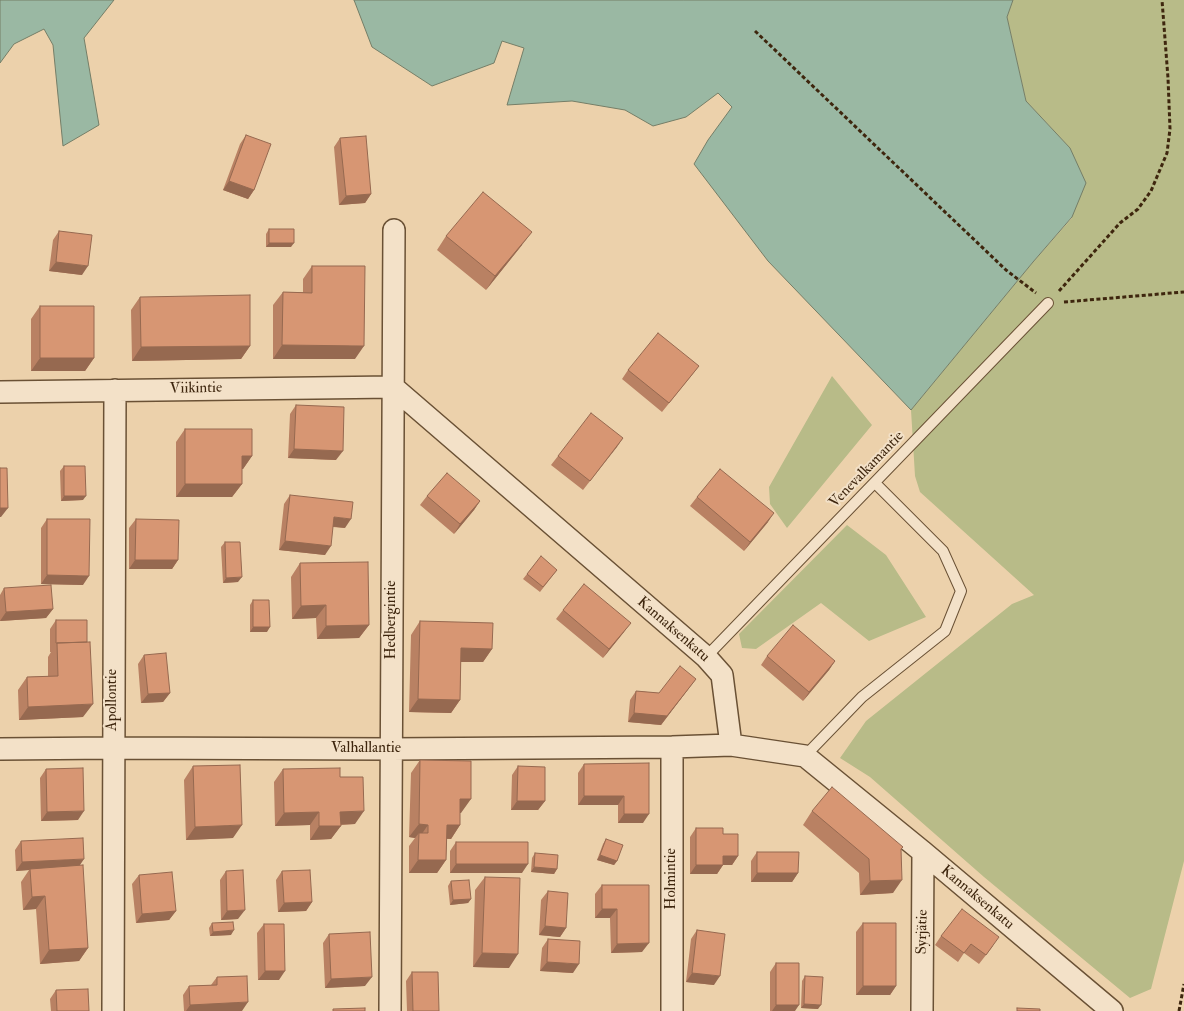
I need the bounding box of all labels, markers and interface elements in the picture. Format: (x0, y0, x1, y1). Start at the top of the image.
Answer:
street label: Viikintie (170, 380, 222, 398)
street label: Venevalkamantie (826, 428, 908, 512)
street label: Hedbergintie (383, 580, 401, 660)
street label: Kannaksenkatu (633, 594, 713, 666)
street label: Apollontie (104, 669, 122, 731)
street label: Valhallantie (331, 740, 401, 758)
street label: Holmintie (663, 848, 681, 910)
street label: Kannaksenkatu (937, 862, 1017, 934)
street label: Syrjätie (914, 909, 932, 955)

